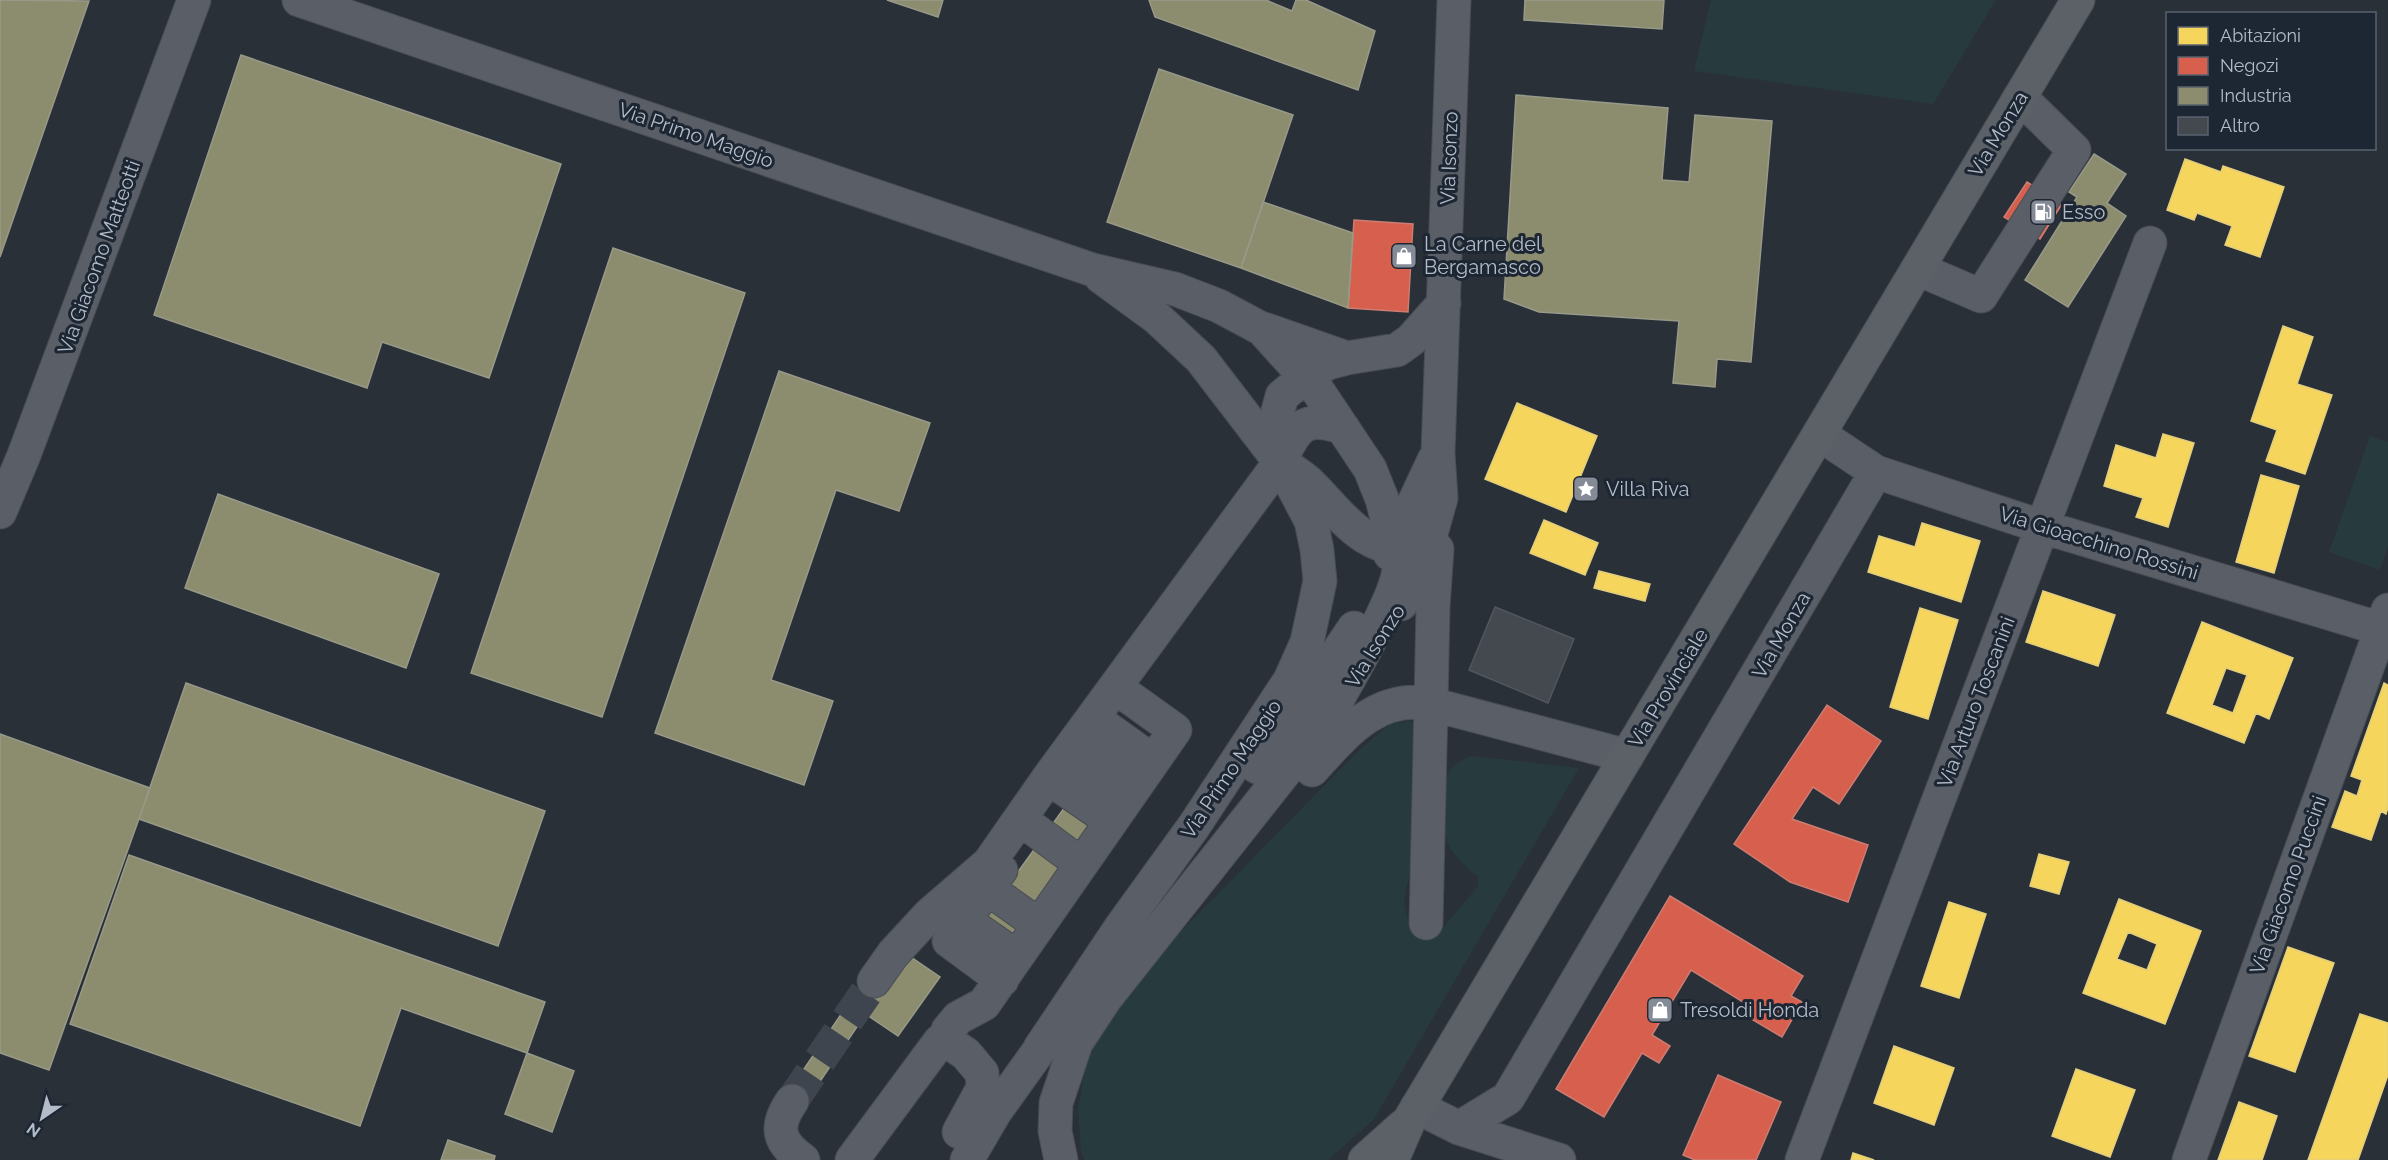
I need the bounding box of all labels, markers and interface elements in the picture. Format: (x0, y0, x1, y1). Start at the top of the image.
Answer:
legend (2166, 12, 2376, 150)
text: Abitazioni (2220, 25, 2301, 46)
text: Negozi (2220, 55, 2279, 76)
text: Industria (2220, 85, 2292, 106)
street label: Via Monza (1963, 87, 2033, 181)
street label: Via Primo Maggio (615, 97, 777, 173)
street label: Via Isonzo (1435, 111, 1463, 205)
text: Altro (2220, 115, 2260, 136)
street label: Via Giacomo Matteotti (53, 157, 145, 357)
fuel station icon: Esso (2028, 197, 2058, 227)
place label: Esso (2062, 200, 2105, 224)
place label: La Carne del Bergamasco (1424, 232, 1542, 279)
shop icon: La Carne del Bergamasco (1389, 241, 1419, 271)
place icon: Villa Riva (1571, 474, 1601, 504)
place label: Villa Riva (1606, 477, 1689, 501)
street label: Via Gioacchino Rossini (1997, 501, 2201, 585)
street label: Via Monza (1747, 588, 1815, 682)
street label: Via Isonzo (1340, 600, 1410, 692)
street label: Via Arturo Toscanini (1932, 613, 2020, 791)
street label: Via Provinciale (1623, 624, 1713, 752)
street label: Via Primo Maggio (1176, 695, 1286, 843)
street label: Via Giacomo Puccini (2245, 792, 2331, 978)
shop icon: Tresoldi Honda (1645, 995, 1675, 1025)
place label: Tresoldi Honda (1680, 998, 1819, 1022)
north arrow (12, 1088, 72, 1148)
text: N (23, 1119, 44, 1141)

